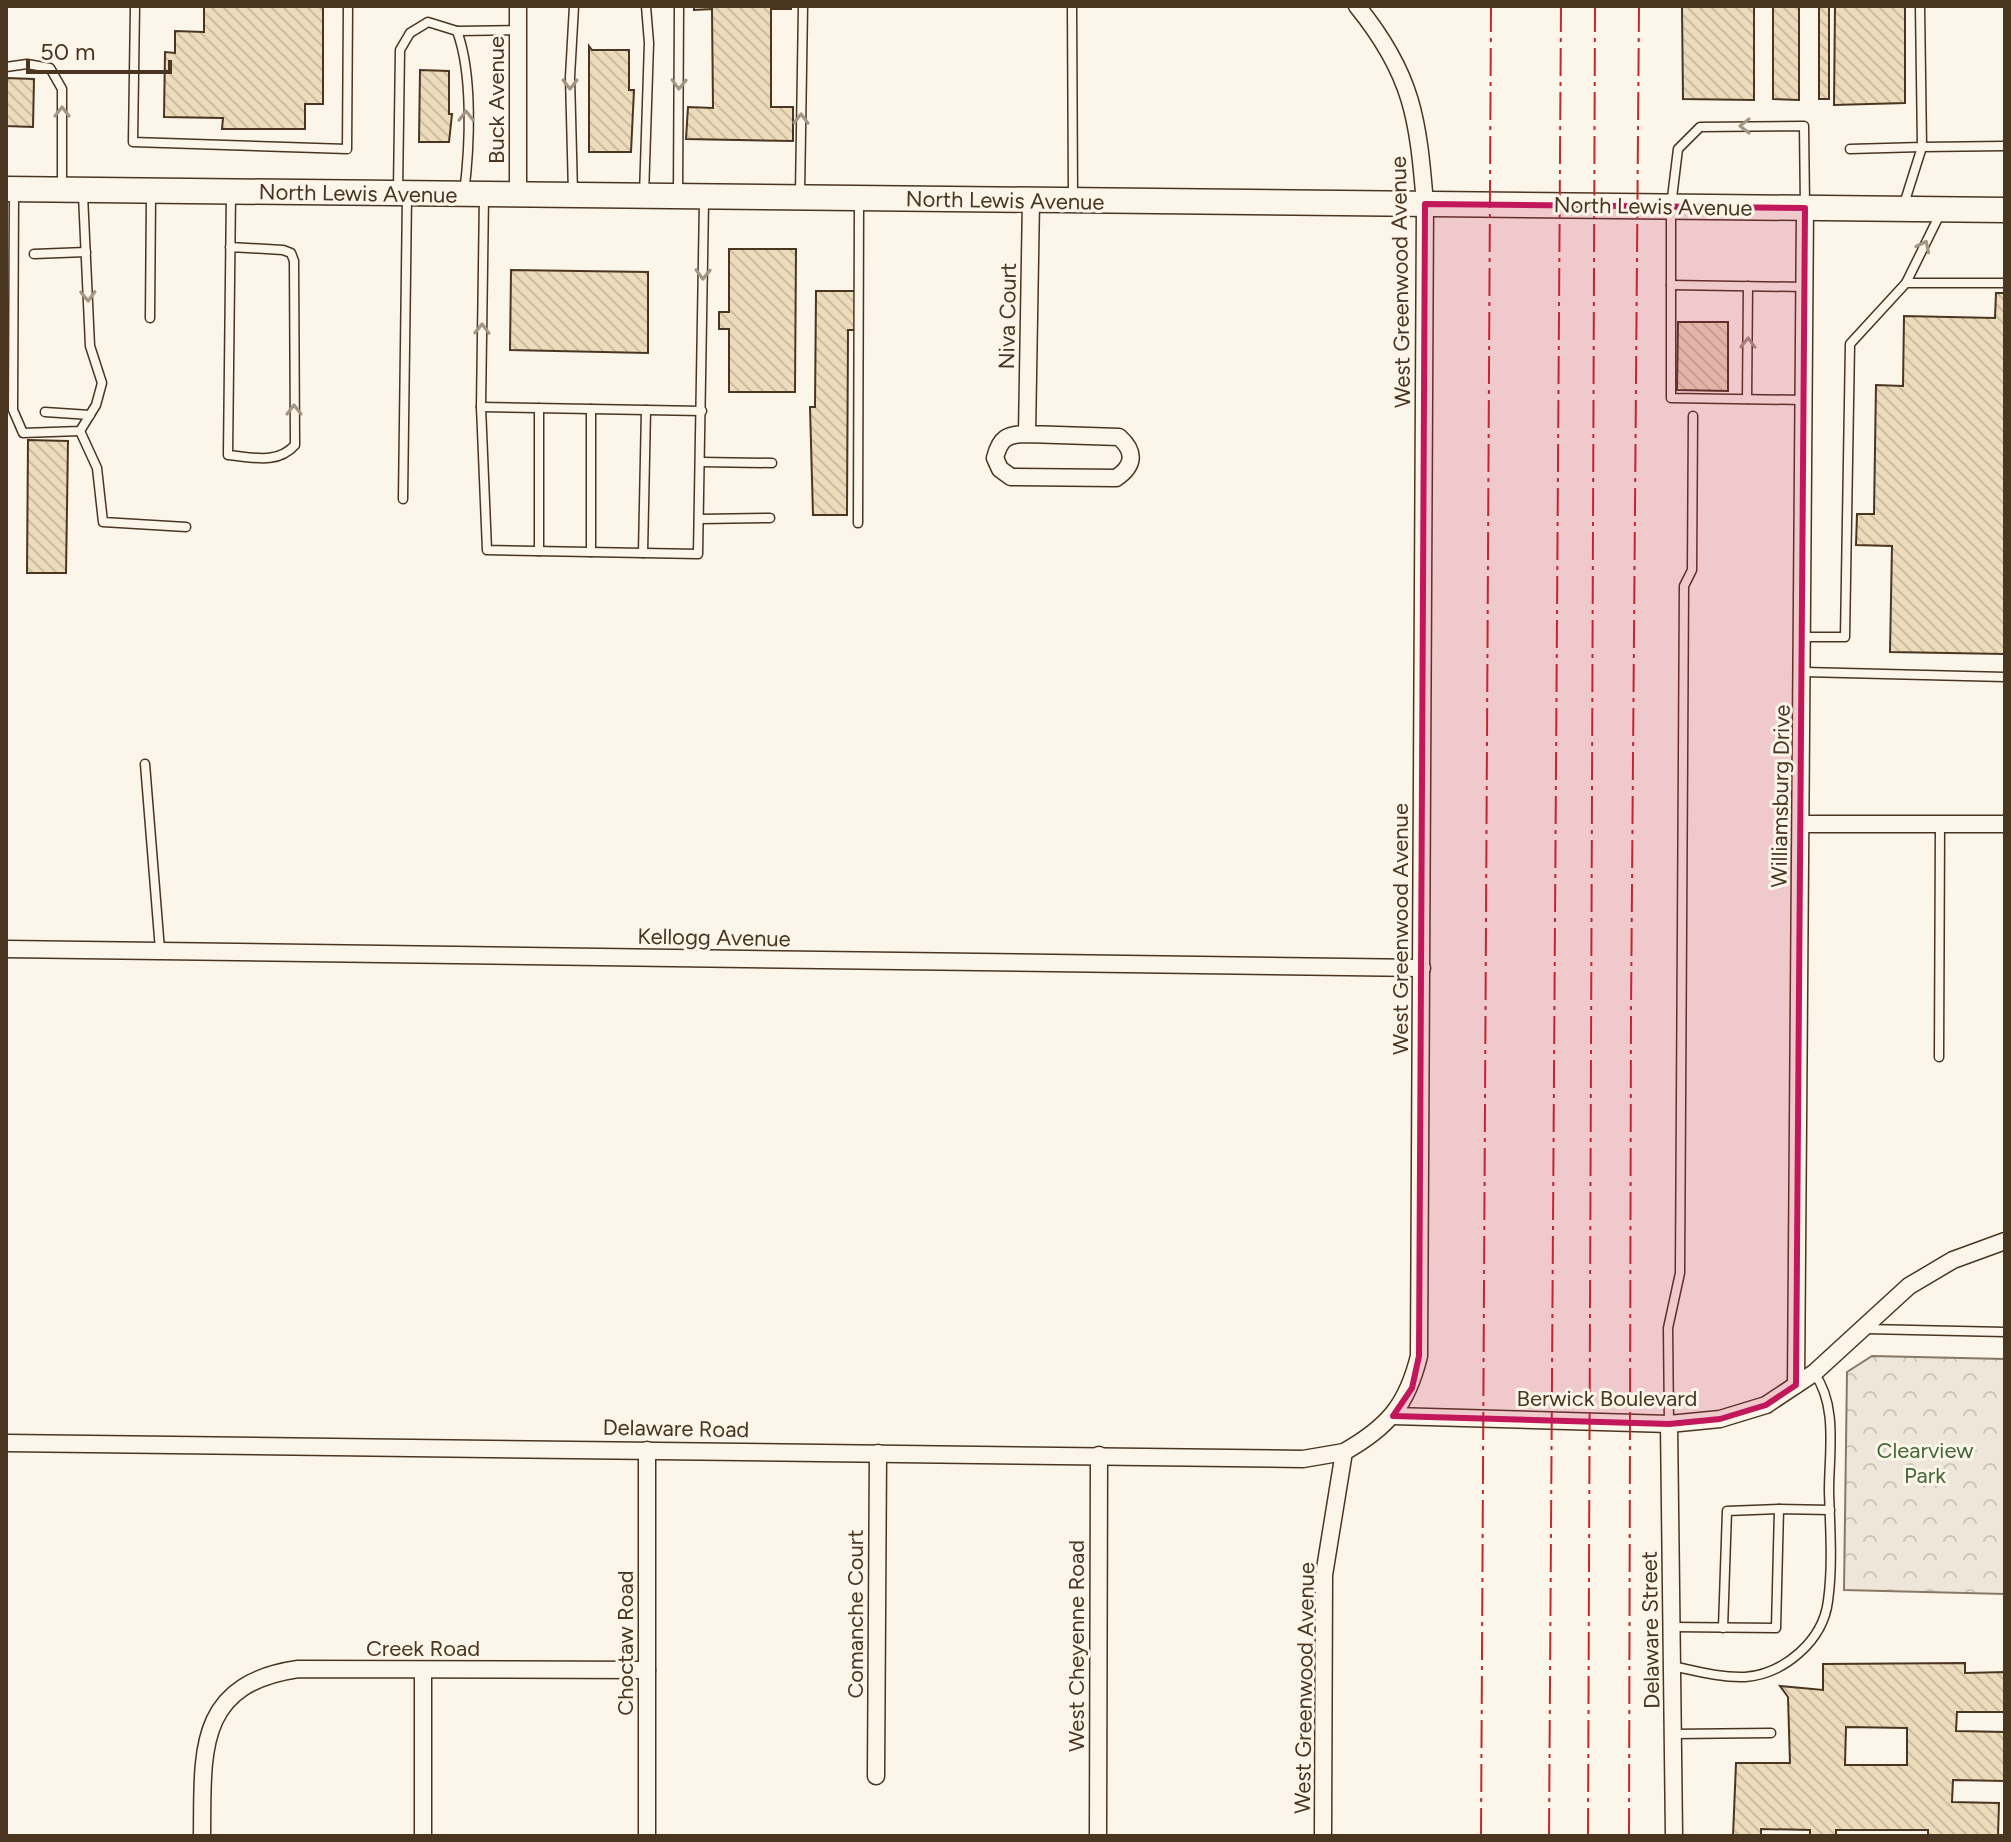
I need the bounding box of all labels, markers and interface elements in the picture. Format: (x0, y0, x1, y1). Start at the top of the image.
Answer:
scale bar (28, 24, 170, 74)
street label: Buck Avenue (483, 36, 510, 164)
text: 50 m (40, 37, 96, 66)
one-way arrow (561, 78, 579, 91)
one-way arrow (670, 78, 688, 91)
one-way arrow (53, 105, 71, 118)
one-way arrow (458, 109, 475, 122)
one-way arrow (792, 112, 810, 125)
one-way arrow (1738, 117, 1751, 135)
street label: West Greenwood Avenue (1385, 156, 1416, 408)
street label: North Lewis Avenue (258, 178, 458, 209)
street label: North Lewis Avenue (905, 185, 1105, 216)
street label: North Lewis Avenue (1553, 191, 1753, 222)
one-way arrow (1914, 240, 1930, 255)
street label: Niva Court (993, 262, 1022, 370)
one-way arrow (695, 268, 712, 281)
one-way arrow (80, 290, 97, 303)
one-way arrow (473, 322, 491, 335)
one-way arrow (1739, 336, 1756, 349)
one-way arrow (285, 403, 303, 416)
street label: Williamsburg Drive (1765, 704, 1796, 888)
street label: West Greenwood Avenue (1387, 803, 1414, 1055)
street label: Kellogg Avenue (637, 923, 791, 952)
street label: Berwick Boulevard (1516, 1385, 1698, 1412)
street label: Delaware Road (602, 1414, 750, 1443)
park label: Clearview Park (1877, 1437, 1974, 1489)
street label: Comanche Court (842, 1529, 869, 1699)
street label: West Cheyenne Road (1063, 1540, 1090, 1752)
street label: Delaware Street (1636, 1551, 1665, 1709)
street label: West Greenwood Avenue (1289, 1562, 1320, 1814)
street label: Choctaw Road (612, 1570, 639, 1716)
street label: Creek Road (366, 1635, 480, 1662)

